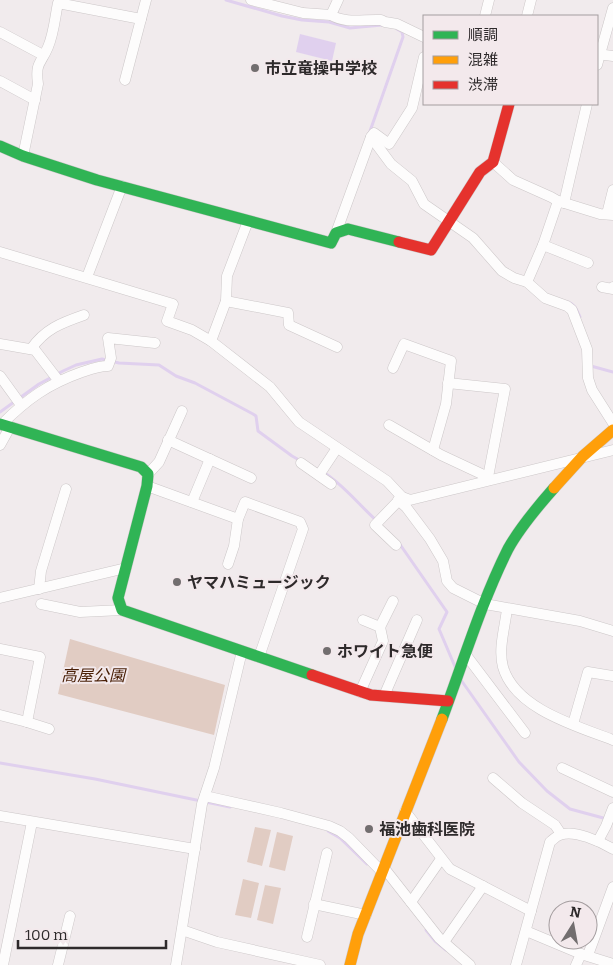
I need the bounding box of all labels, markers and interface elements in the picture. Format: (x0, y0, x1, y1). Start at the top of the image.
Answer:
legend (423, 15, 598, 105)
text: 順調 (468, 26, 498, 44)
text: 混雑 (468, 51, 498, 69)
place label: 市立竜操中学校 (265, 59, 377, 78)
marker: 市立竜操中学校 (249, 62, 261, 74)
text: 渋滞 (468, 76, 498, 94)
place label: ヤマハミュージック (187, 573, 331, 592)
marker: ヤマハミュージック (171, 576, 183, 588)
place label: ホワイト急便 (337, 642, 433, 661)
marker: ホワイト急便 (321, 645, 333, 657)
park label: 高屋公園 (61, 666, 127, 685)
place label: 福池歯科医院 (379, 820, 475, 839)
marker: 福池歯科医院 (363, 823, 375, 835)
north arrow (548, 900, 598, 950)
text: N (568, 903, 582, 922)
scale bar (18, 918, 165, 950)
text: 100 m (25, 926, 68, 944)

